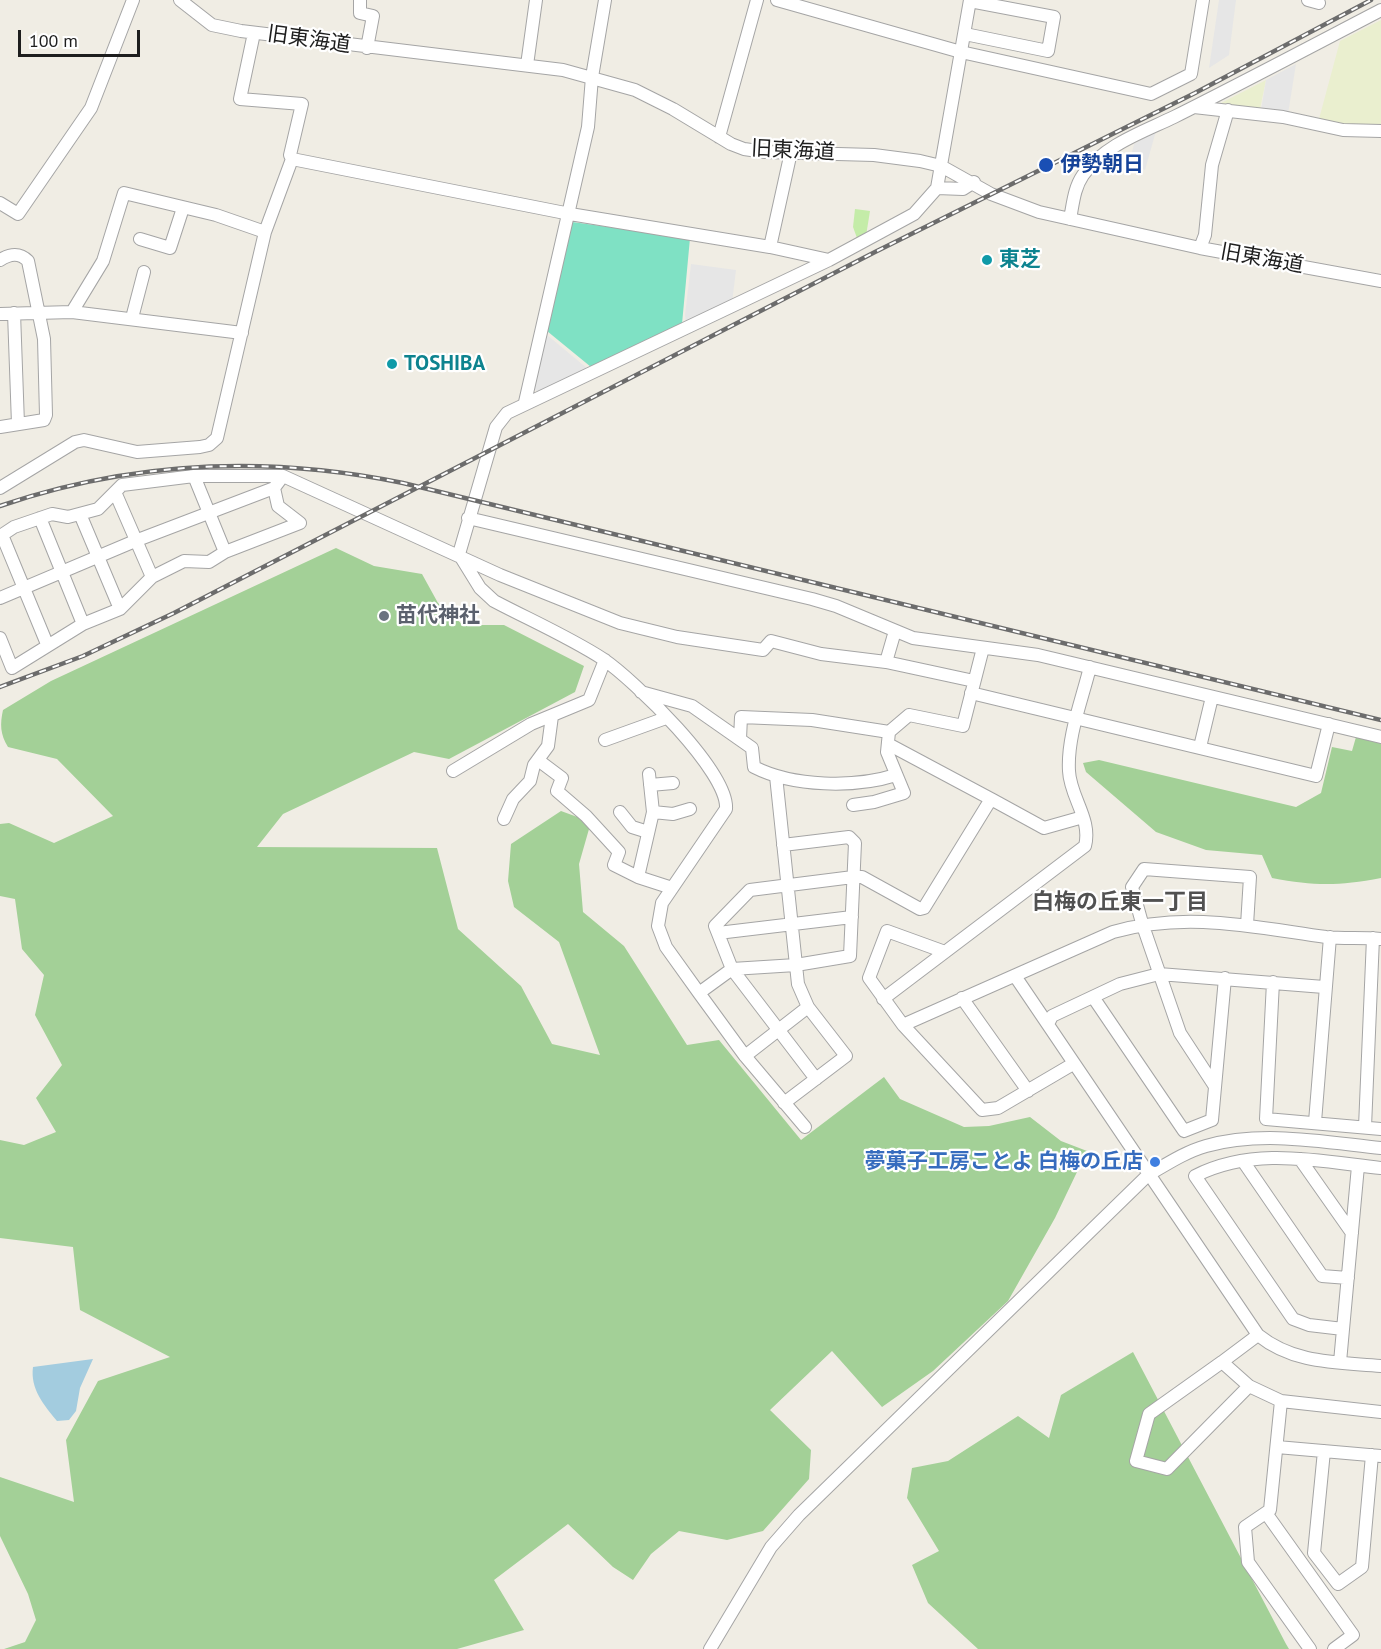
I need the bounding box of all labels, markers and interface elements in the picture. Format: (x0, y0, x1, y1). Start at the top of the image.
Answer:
scale bar (21, 18, 142, 56)
street label: 旧東海道 (266, 22, 352, 58)
text: 100 m (29, 29, 78, 52)
street label: 旧東海道 (750, 136, 836, 166)
place label: 伊勢朝日 (1060, 152, 1144, 178)
marker: 伊勢朝日 (1037, 156, 1055, 174)
street label: 旧東海道 (1218, 239, 1306, 279)
place label: 東芝 (999, 247, 1041, 273)
marker: 東芝 (980, 253, 994, 267)
place label: TOSHIBA (404, 351, 485, 377)
marker: TOSHIBA (385, 357, 399, 371)
place label: 苗代神社 (396, 603, 480, 629)
marker: 苗代神社 (377, 609, 391, 623)
district label: 白梅の丘東一丁目 (1032, 890, 1208, 916)
place label: 夢菓子工房ことよ 白梅の丘店 (865, 1149, 1143, 1175)
marker: 夢菓子工房ことよ 白梅の丘店 (1148, 1155, 1162, 1169)

